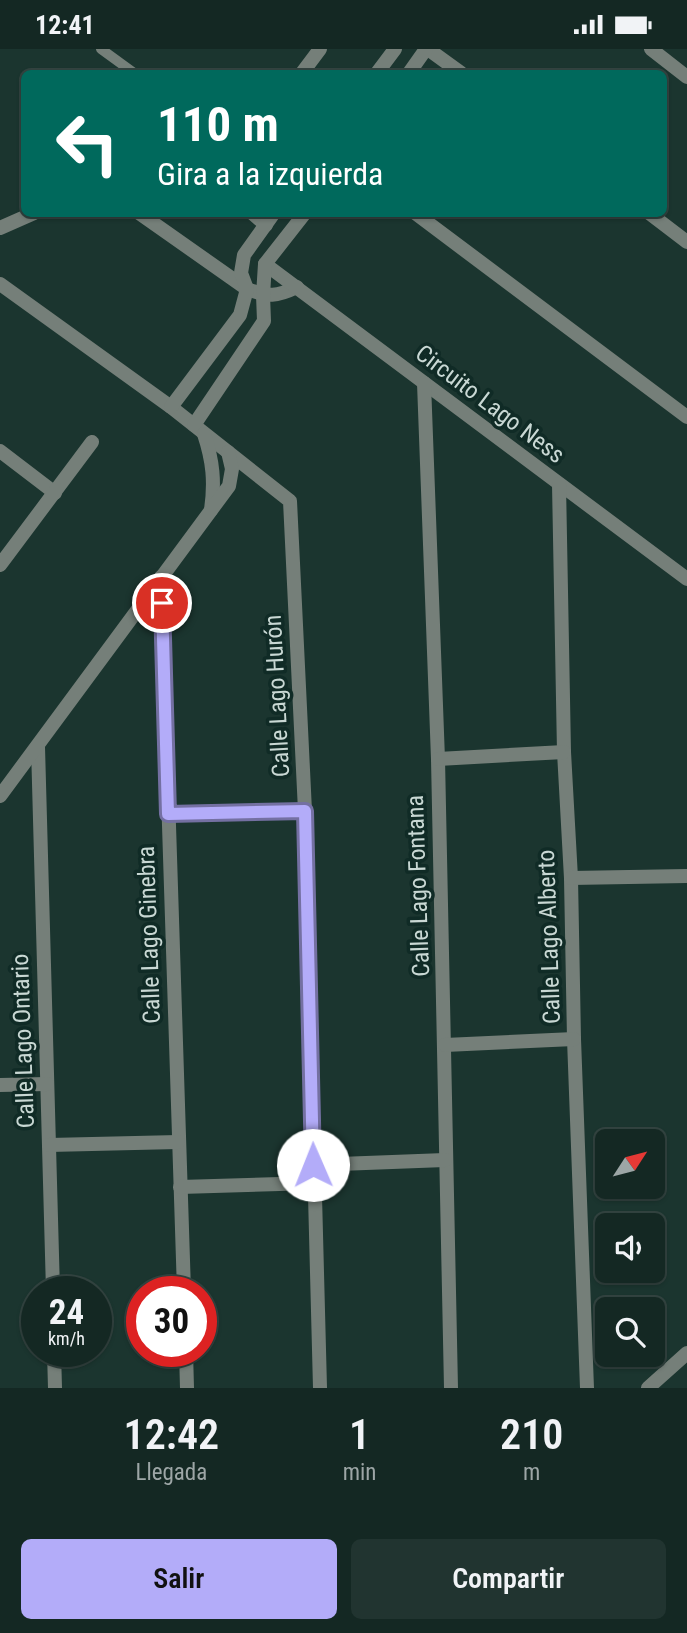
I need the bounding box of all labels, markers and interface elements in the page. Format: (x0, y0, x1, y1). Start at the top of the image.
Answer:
text: 12:41 (35, 10, 95, 40)
text: 110 m (157, 96, 279, 153)
icon: left (42, 98, 133, 189)
text: Gira a la izquierda (157, 155, 383, 193)
street label: Circuito Lago Ness (410, 339, 570, 469)
pin (132, 573, 192, 633)
icon: arrive (143, 584, 181, 622)
street label: Calle Lago Hurón (259, 614, 295, 778)
street label: Calle Lago Fontana (401, 795, 435, 977)
street label: Calle Lago Ginebra (132, 846, 166, 1024)
street label: Calle Lago Alberto (532, 849, 566, 1025)
street label: Calle Lago Ontario (6, 953, 40, 1129)
position arrow (276, 1128, 350, 1202)
north arrow (595, 1129, 665, 1199)
map controls (595, 1129, 665, 1367)
button: sound (595, 1213, 665, 1283)
speed limit sign: 30 (126, 1276, 217, 1367)
text: 24 (49, 1292, 84, 1333)
button: search (595, 1297, 665, 1367)
text: km/h (48, 1328, 85, 1349)
text: 12:42 (124, 1410, 219, 1459)
text: 1 (349, 1410, 370, 1459)
text: 210 (500, 1410, 563, 1459)
text: Llegada (135, 1459, 207, 1486)
text: min (343, 1459, 376, 1486)
text: m (523, 1459, 540, 1486)
button: Salir (21, 1539, 337, 1619)
button: Compartir (351, 1539, 666, 1619)

